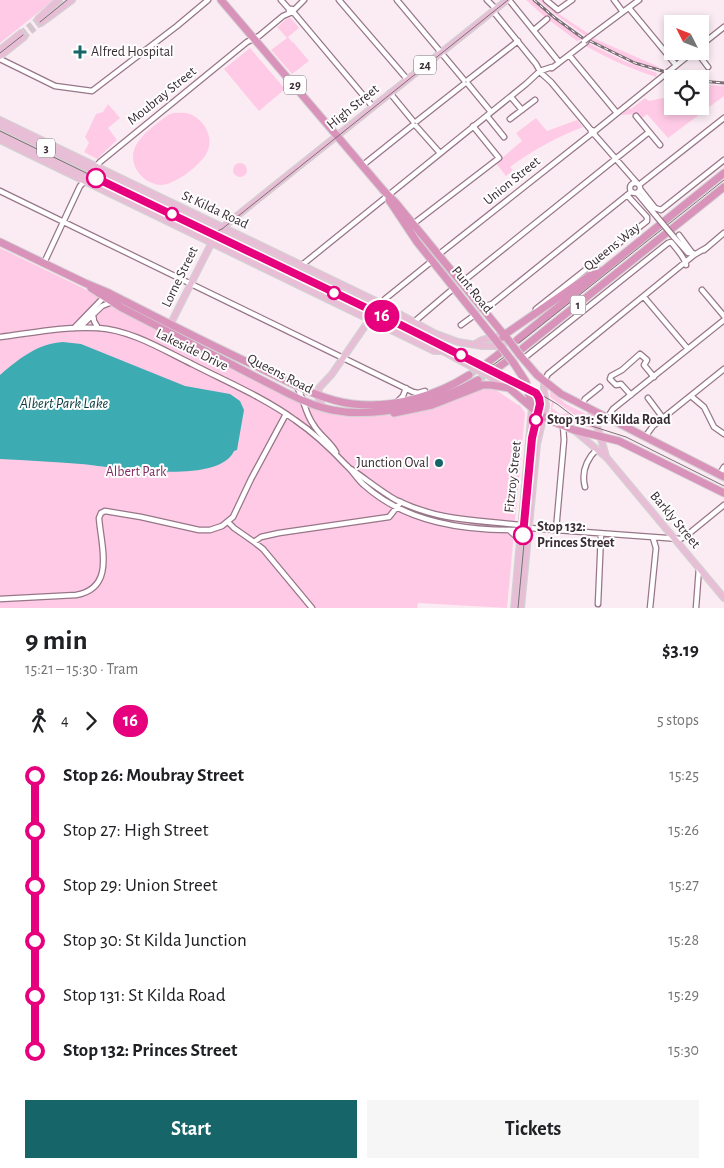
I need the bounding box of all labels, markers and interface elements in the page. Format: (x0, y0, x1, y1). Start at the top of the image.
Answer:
north arrow (664, 15, 709, 60)
map controls (664, 15, 709, 115)
marker: Alfred Hospital (73, 45, 87, 59)
place label: Alfred Hospital (91, 45, 174, 59)
road number: 24 (414, 56, 436, 74)
street label: Moubray Street (125, 64, 199, 128)
button: locate (664, 70, 709, 115)
road number: 29 (284, 76, 306, 94)
street label: High Street (324, 82, 382, 132)
road number: 3 (37, 138, 55, 158)
street label: Union Street (481, 154, 543, 208)
unlabelled marker (86, 168, 106, 188)
street label: St Kilda Road (180, 188, 250, 232)
unlabelled marker (165, 207, 179, 221)
street label: Queens Way (581, 220, 643, 274)
street label: Lorne Street (159, 244, 201, 310)
street label: Punt Road (449, 264, 495, 316)
unlabelled marker (327, 286, 341, 300)
road number: 1 (570, 296, 586, 314)
line badge: 16 (360, 300, 404, 332)
text: 16 (374, 307, 390, 325)
street label: Lakeside Drive (154, 326, 230, 374)
unlabelled marker (454, 348, 468, 362)
street label: Queens Road (245, 352, 315, 396)
water label: Albert Park Lake (19, 396, 109, 411)
marker: Stop 131: St Kilda Road (529, 413, 543, 427)
place label: Stop 131: St Kilda Road (547, 413, 671, 427)
street label: Fitzroy Street (502, 440, 524, 514)
place label: Junction Oval (357, 456, 429, 470)
marker: Junction Oval (433, 457, 445, 469)
park label: Albert Park (106, 465, 167, 479)
street label: Barkly Street (647, 489, 703, 552)
place label: Stop 132: Princes Street (537, 520, 615, 550)
marker: Stop 132: Princes Street (513, 525, 533, 545)
text: 9 min (25, 627, 87, 655)
text: $3.19 (662, 641, 699, 660)
text: 15:21 – 15:30 · Tram (25, 661, 138, 677)
icon: walk (25, 707, 53, 735)
icon: forward (77, 707, 105, 735)
text: 4 (61, 712, 69, 728)
text: 16 (123, 712, 138, 730)
text: 5 stops (657, 712, 699, 728)
text: Stop 26: Moubray Street (63, 766, 244, 785)
text: 15:25 (669, 767, 699, 783)
text: Stop 27: High Street (63, 821, 209, 840)
text: 15:26 (668, 822, 699, 838)
text: Stop 29: Union Street (63, 876, 218, 895)
text: 15:27 (669, 877, 699, 893)
text: Stop 30: St Kilda Junction (63, 931, 247, 950)
text: 15:28 (668, 932, 699, 948)
text: Stop 131: St Kilda Road (63, 986, 226, 1005)
text: 15:29 (668, 987, 699, 1003)
text: Stop 132: Princes Street (63, 1041, 237, 1060)
text: 15:30 (668, 1042, 699, 1058)
button: Start (25, 1100, 357, 1158)
button: Tickets (367, 1100, 699, 1158)

